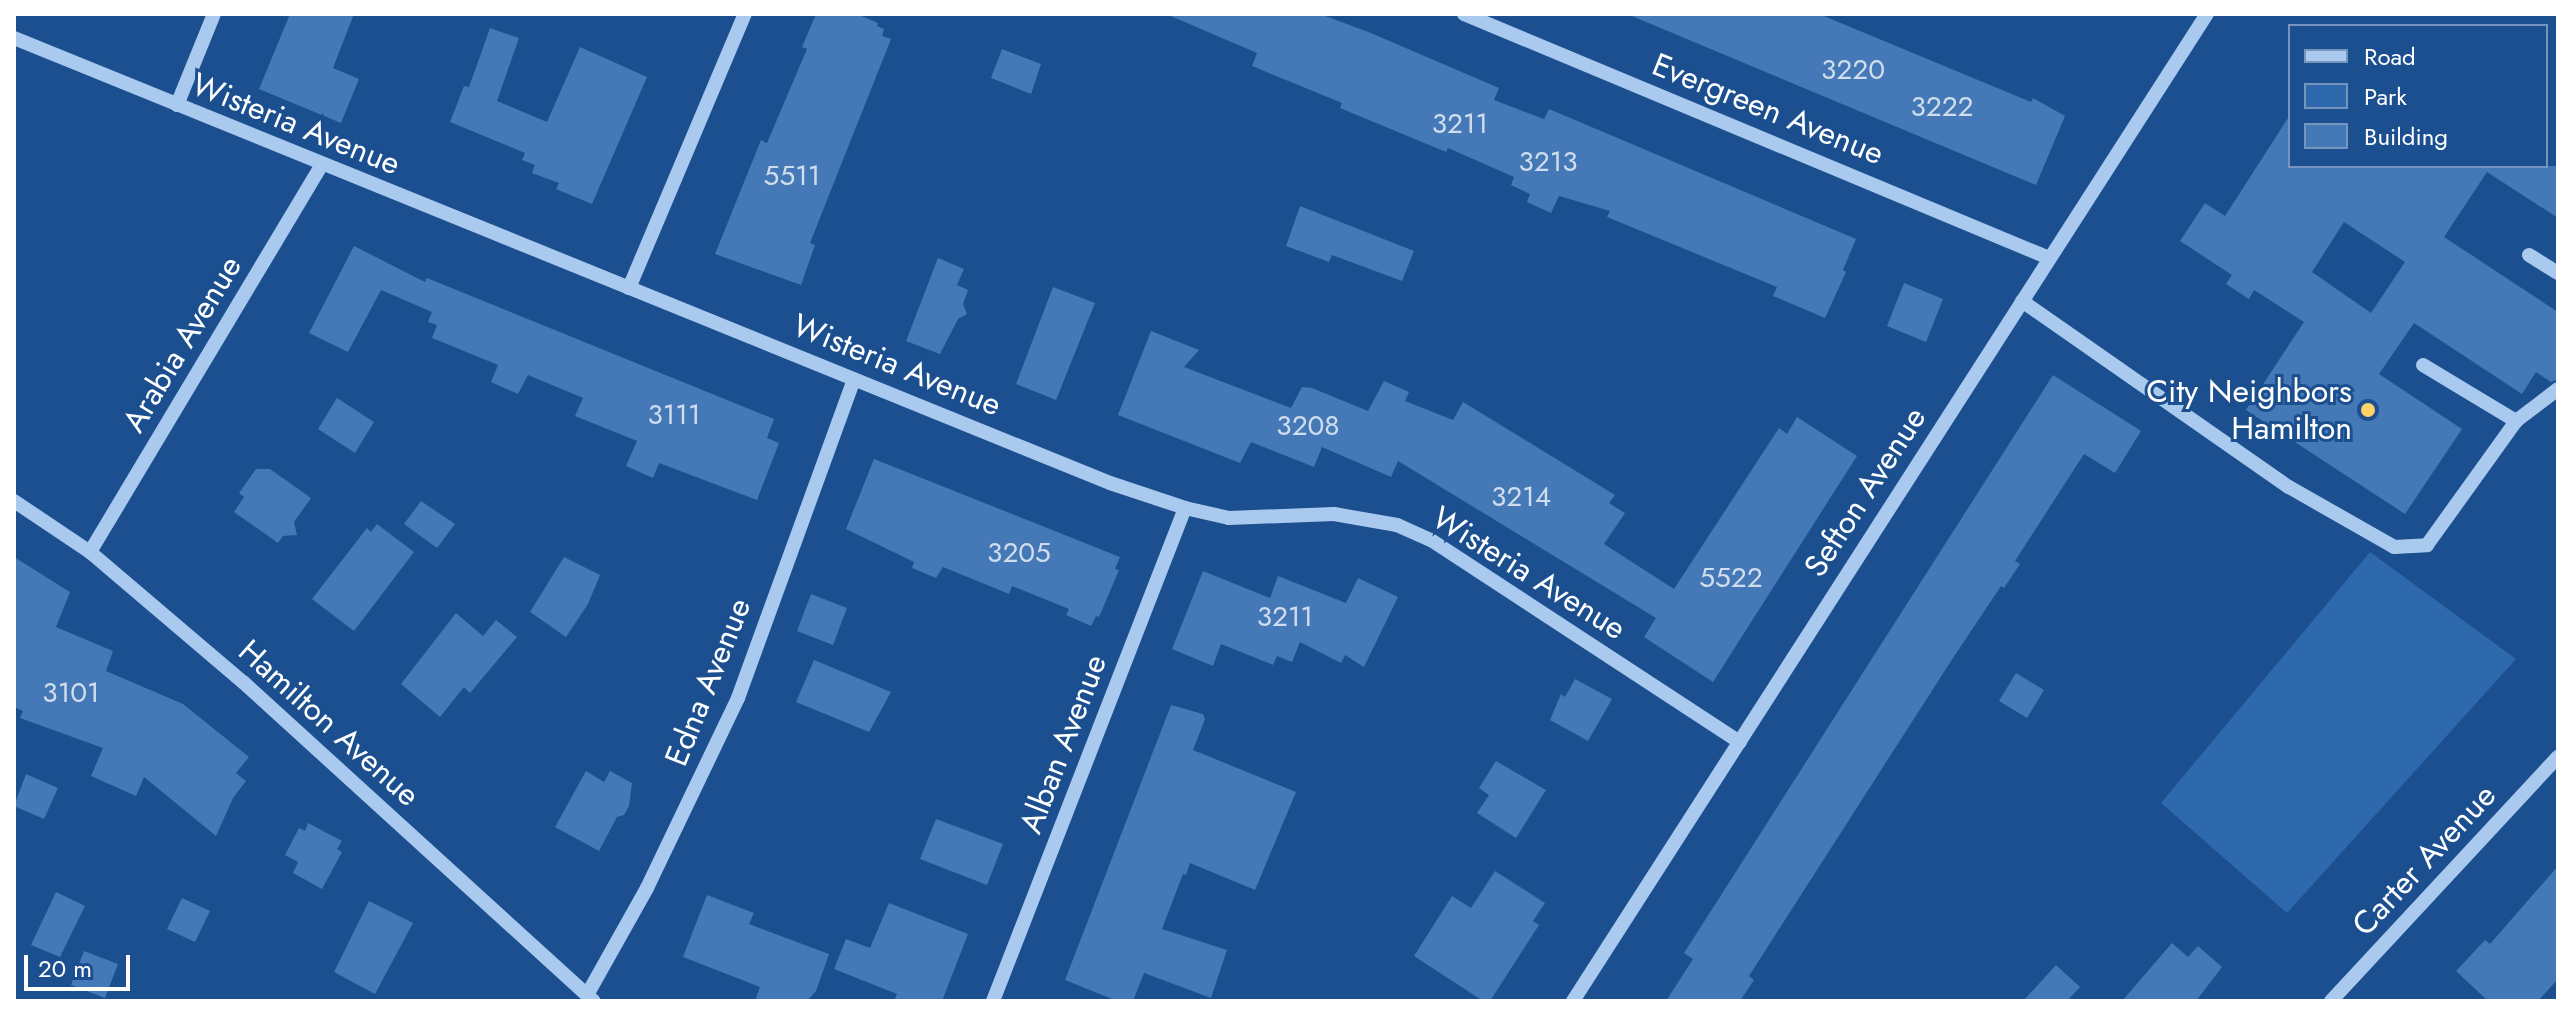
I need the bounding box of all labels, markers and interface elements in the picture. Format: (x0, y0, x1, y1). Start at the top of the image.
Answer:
legend (2288, 24, 2548, 168)
text: Road (2364, 39, 2416, 74)
street label: Evergreen Avenue (1647, 45, 1889, 173)
house number: 3220 (1821, 53, 1885, 87)
street label: Wisteria Avenue (186, 65, 406, 183)
text: Park (2364, 79, 2407, 114)
house number: 3222 (1910, 90, 1974, 124)
house number: 3211 (1432, 107, 1488, 141)
text: Building (2364, 119, 2448, 154)
house number: 3213 (1518, 145, 1578, 179)
house number: 5511 (764, 159, 820, 193)
street label: Arabia Avenue (114, 249, 250, 439)
street label: Wisteria Avenue (787, 306, 1007, 424)
place label: City Neighbors Hamilton (2146, 373, 2352, 448)
house number: 3111 (647, 398, 701, 432)
street label: Sefton Avenue (1796, 400, 1934, 584)
marker: City Neighbors Hamilton (2359, 401, 2377, 419)
house number: 3208 (1276, 409, 1340, 443)
house number: 3214 (1491, 480, 1551, 514)
street label: Wisteria Avenue (1425, 498, 1633, 648)
house number: 3205 (987, 536, 1051, 570)
house number: 5522 (1699, 561, 1763, 595)
street label: Edna Avenue (657, 593, 759, 771)
house number: 3211 (1257, 600, 1313, 634)
street label: Hamilton Avenue (231, 632, 427, 814)
street label: Alban Avenue (1011, 649, 1115, 839)
house number: 3101 (42, 676, 100, 710)
street label: Carter Avenue (2344, 776, 2504, 944)
scale bar (28, 939, 134, 989)
text: 20 m (38, 951, 92, 986)

